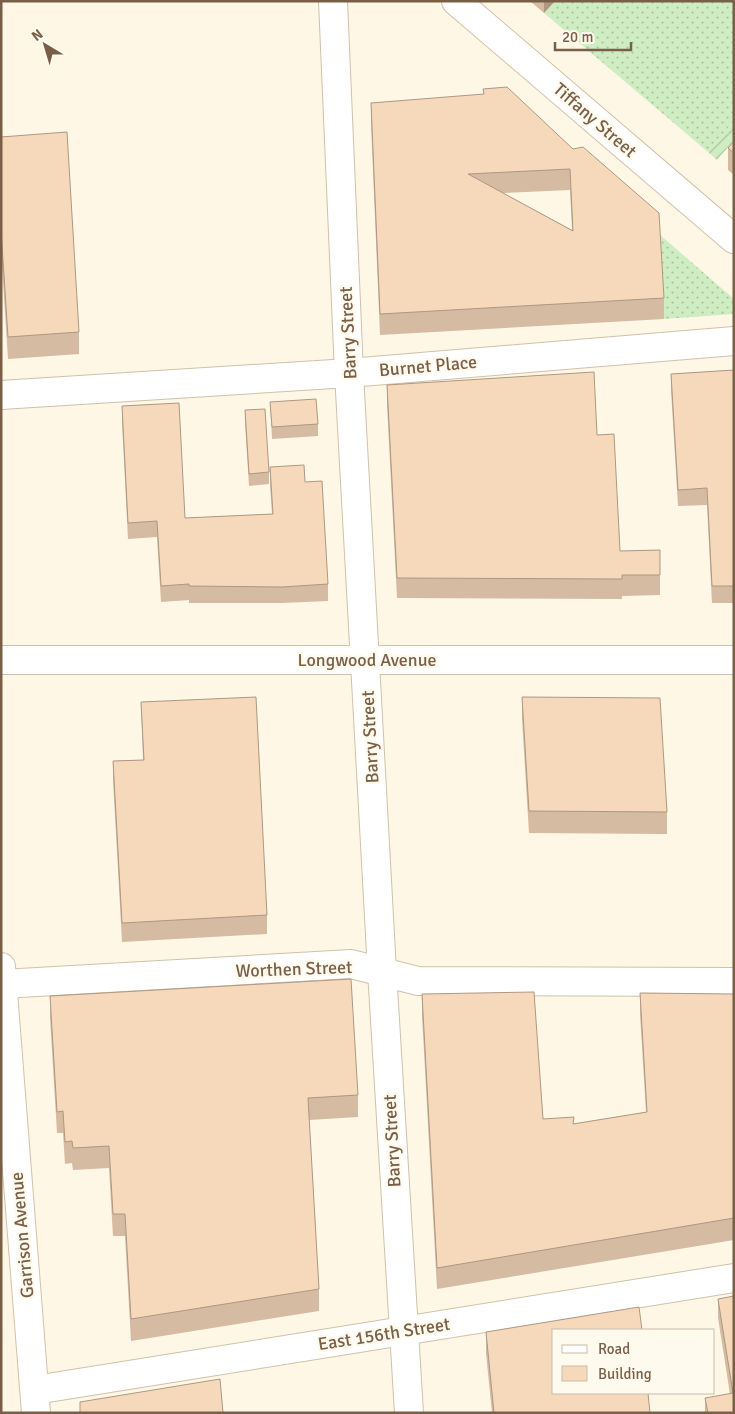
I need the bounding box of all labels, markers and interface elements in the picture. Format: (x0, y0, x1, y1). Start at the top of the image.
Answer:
north arrow (20, 20, 70, 70)
scale bar (555, 20, 631, 52)
text: N (28, 25, 46, 45)
text: 20 m (562, 28, 593, 46)
street label: Tiffany Street (549, 78, 641, 162)
street label: Barry Street (335, 286, 361, 380)
street label: Burnet Place (378, 351, 478, 381)
street label: Longwood Avenue (298, 649, 436, 671)
street label: Barry Street (357, 690, 383, 784)
street label: Worthen Street (235, 956, 353, 982)
street label: Barry Street (379, 1094, 405, 1188)
street label: Garrison Avenue (6, 1171, 38, 1299)
street label: East 156th Street (316, 1313, 452, 1355)
legend (552, 1329, 715, 1394)
text: Road (598, 1340, 630, 1358)
text: Building (598, 1365, 652, 1383)

